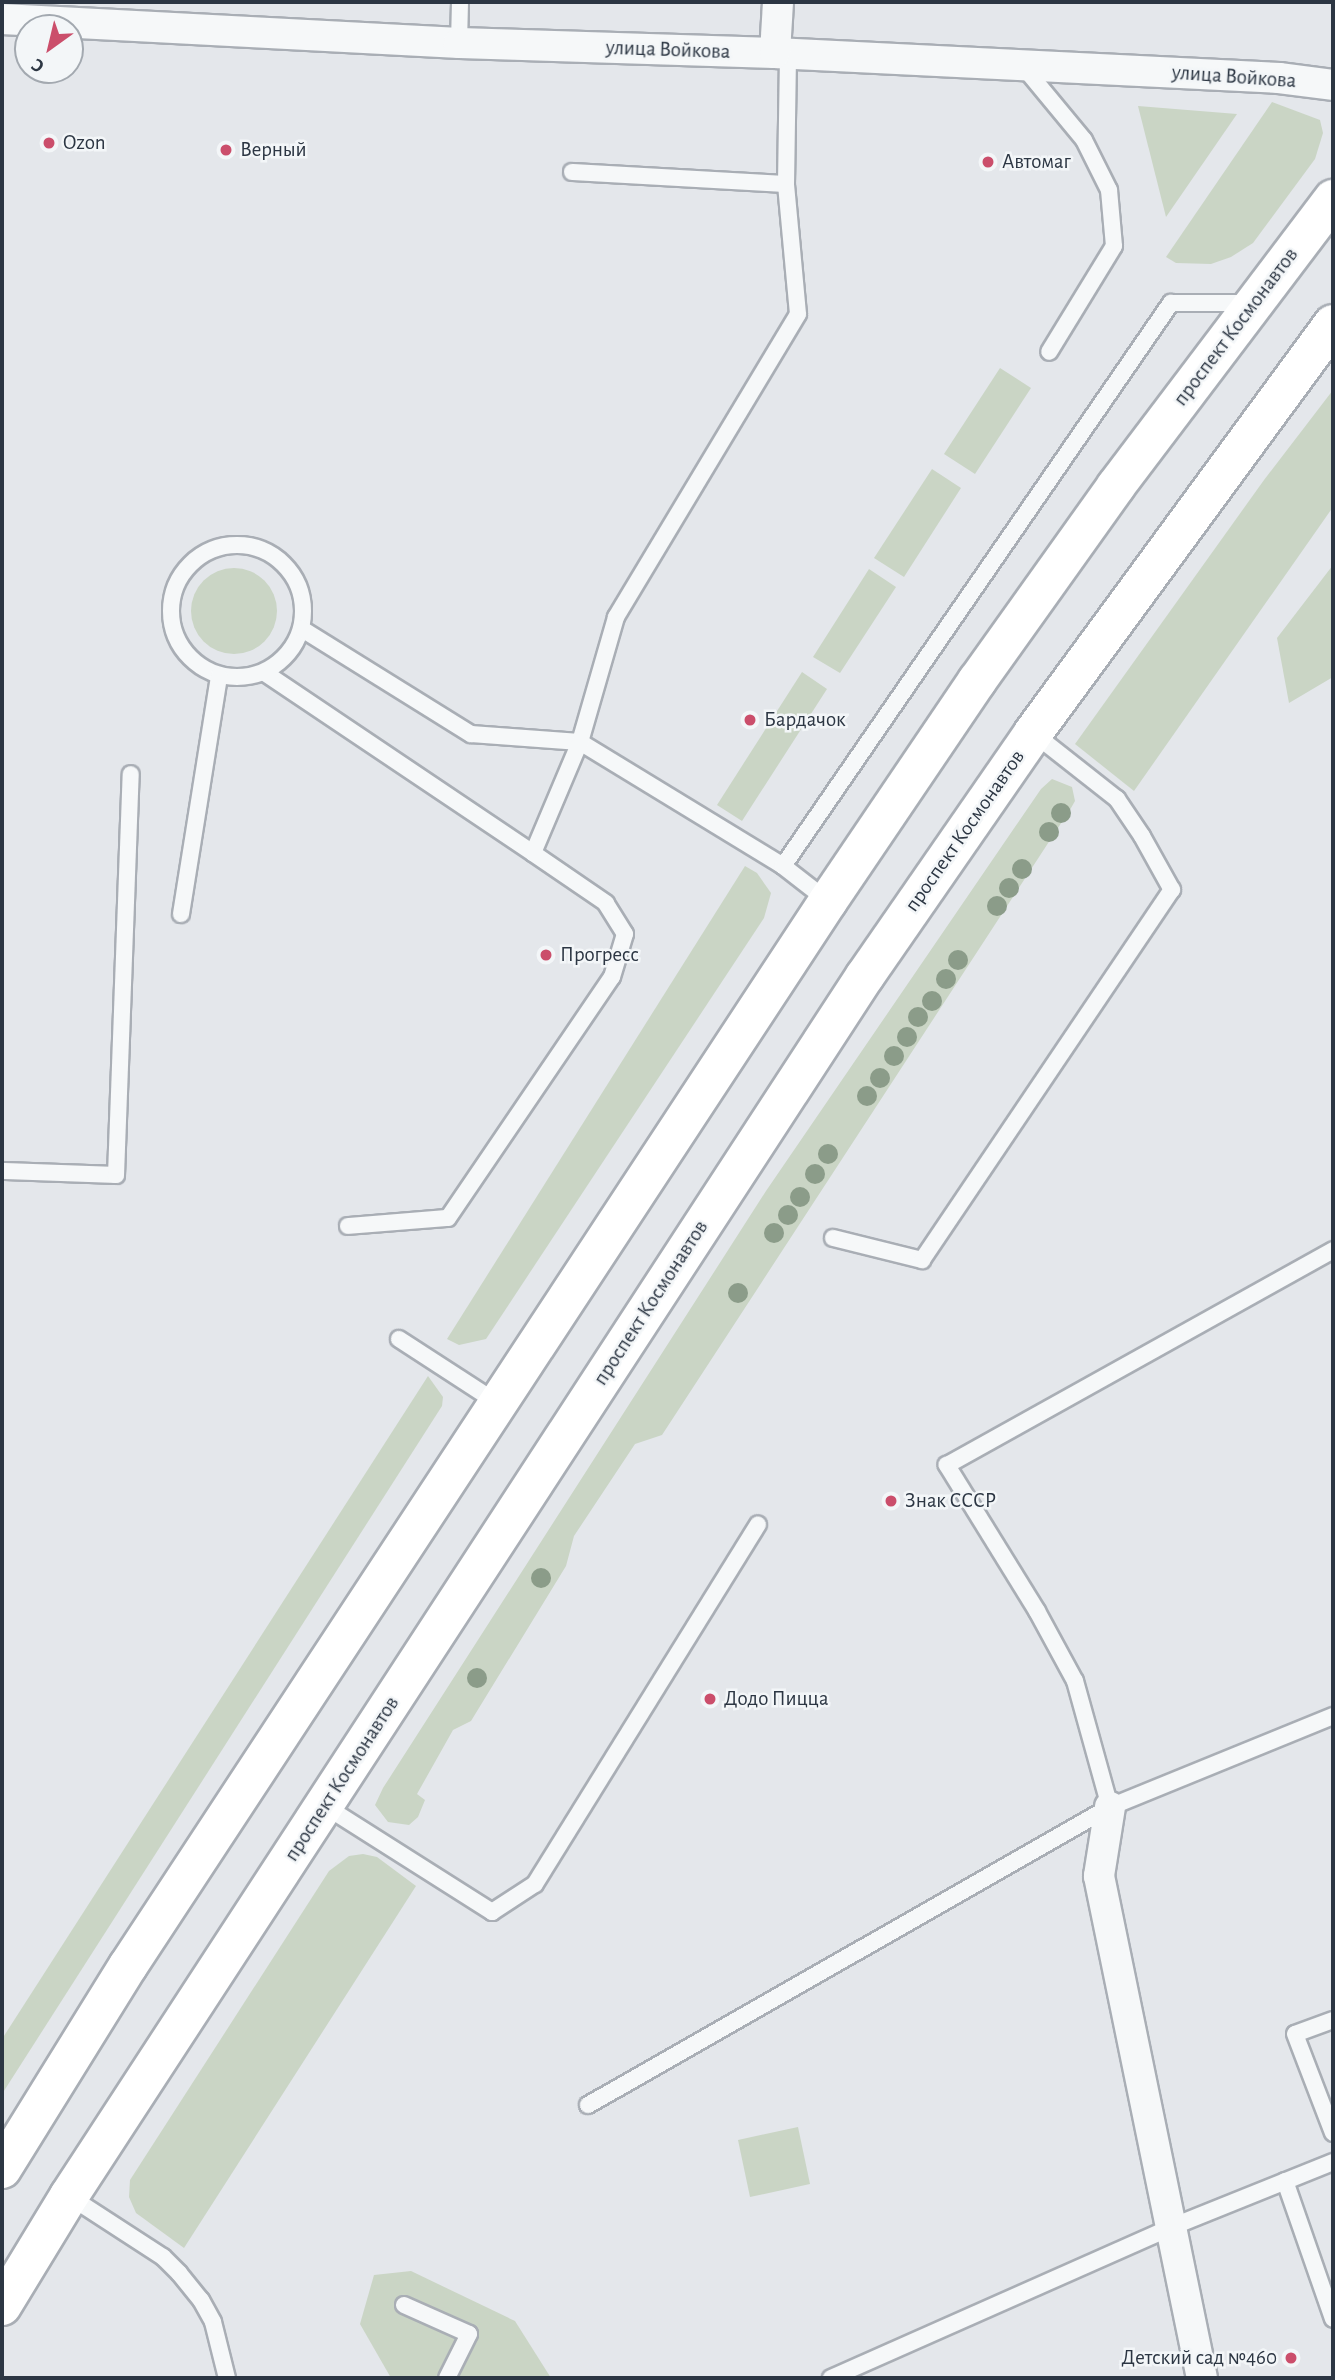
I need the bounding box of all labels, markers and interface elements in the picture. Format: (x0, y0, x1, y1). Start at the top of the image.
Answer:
north arrow (14, 14, 84, 84)
street label: улица Войкова (605, 35, 731, 65)
text: С (28, 54, 48, 76)
street label: улица Войкова (1171, 60, 1297, 94)
place label: Ozon (63, 130, 106, 156)
marker: Ozon (41, 135, 57, 151)
place label: Верный (240, 137, 307, 163)
marker: Верный (218, 142, 234, 158)
place label: Автомаг (1002, 149, 1071, 175)
marker: Автомаг (980, 154, 996, 170)
street label: проспект Космонавтов (1168, 243, 1304, 411)
place label: Бардачок (764, 707, 846, 733)
marker: Бардачок (742, 712, 758, 728)
street label: проспект Космонавтов (900, 745, 1030, 917)
place label: Прогресс (560, 942, 639, 968)
marker: Прогресс (538, 947, 554, 963)
street label: проспект Космонавтов (588, 1216, 714, 1390)
place label: Знак СССР (905, 1488, 996, 1514)
marker: Знак СССР (883, 1493, 899, 1509)
place label: Додо Пицца (724, 1686, 828, 1712)
marker: Додо Пицца (702, 1691, 718, 1707)
street label: проспект Космонавтов (279, 1692, 405, 1866)
place label: Детский сад №460 (1122, 2345, 1277, 2371)
marker: Детский сад №460 (1283, 2350, 1299, 2366)

